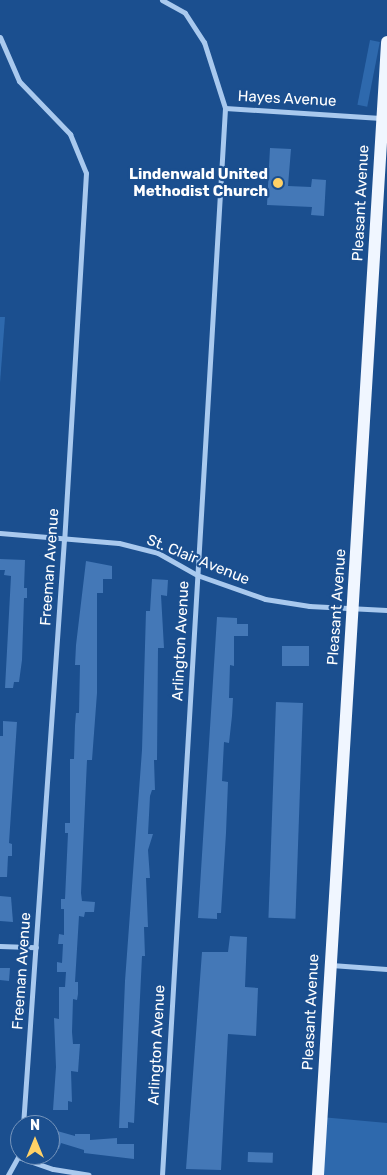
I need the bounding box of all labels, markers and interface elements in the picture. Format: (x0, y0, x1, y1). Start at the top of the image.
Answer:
street label: Hayes Avenue (237, 87, 337, 111)
street label: Pleasant Avenue (349, 144, 373, 262)
place label: Lindenwald United Methodist Church (129, 165, 268, 200)
marker: Lindenwald United Methodist Church (272, 177, 284, 189)
street label: Freeman Avenue (37, 508, 63, 626)
street label: St. Clair Avenue (144, 531, 252, 589)
street label: Pleasant Avenue (324, 548, 350, 666)
street label: Arlington Avenue (169, 580, 193, 702)
street label: Freeman Avenue (9, 912, 35, 1030)
street label: Pleasant Avenue (299, 953, 323, 1071)
street label: Arlington Avenue (145, 984, 169, 1106)
north arrow (10, 1115, 60, 1165)
text: N (30, 1117, 40, 1134)

